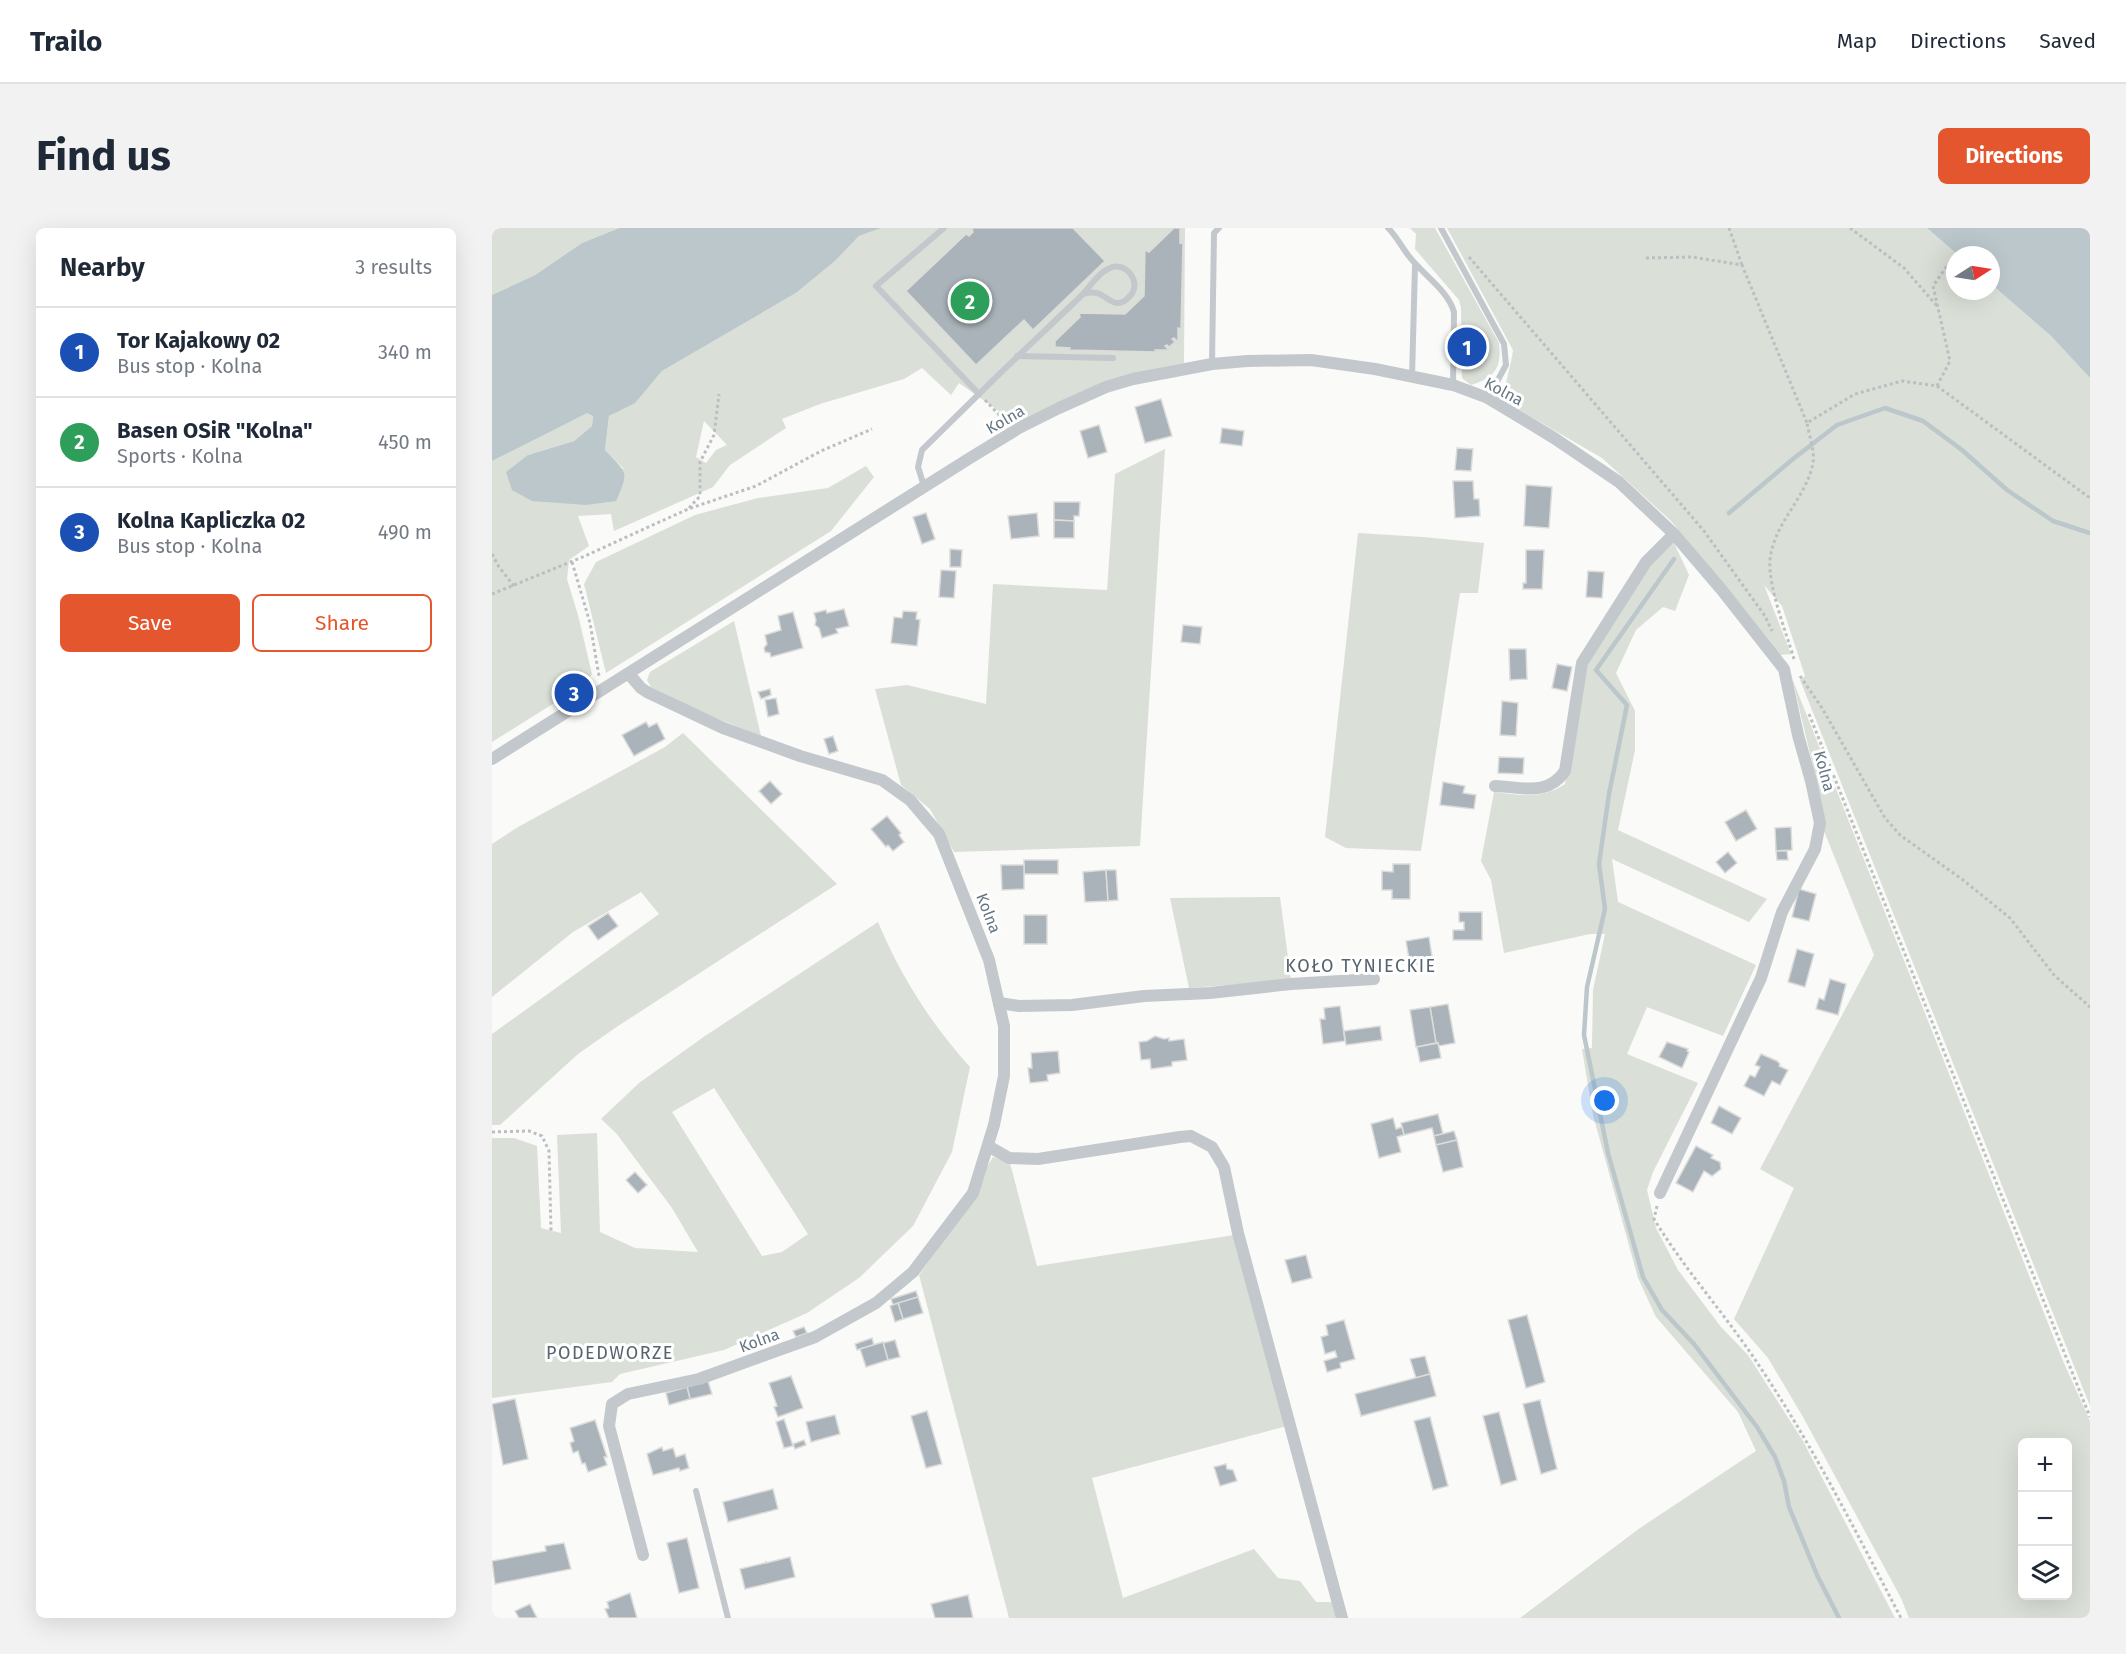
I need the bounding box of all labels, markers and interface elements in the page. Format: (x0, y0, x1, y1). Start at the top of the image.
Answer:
text: Trailo (30, 25, 102, 58)
text: Map (1837, 28, 1877, 54)
text: Directions (1910, 28, 2006, 54)
text: Saved (2039, 28, 2096, 54)
button: Directions (1938, 128, 2090, 184)
text: Find us (36, 131, 171, 181)
north arrow (1946, 246, 2000, 300)
text: Nearby (60, 252, 145, 283)
text: 3 results (355, 255, 432, 279)
pin: 2 (950, 278, 990, 324)
pin: 1 (1448, 324, 1486, 370)
text: Tor Kajakowy 02 (117, 327, 280, 354)
text: 1 (75, 340, 84, 364)
text: 340 m (378, 340, 432, 364)
text: Bus stop · Kolna (117, 354, 262, 378)
street label: Kolna (1481, 373, 1526, 410)
street label: Kolna (983, 401, 1028, 438)
text: Basen OSiR "Kolna" (117, 417, 313, 444)
text: 2 (74, 430, 85, 454)
text: 450 m (378, 430, 432, 454)
text: Sports · Kolna (117, 444, 243, 468)
text: Kolna Kapliczka 02 (117, 507, 305, 534)
text: 3 (74, 520, 85, 544)
text: 490 m (378, 520, 432, 544)
text: Bus stop · Kolna (117, 534, 262, 558)
button: Save (60, 594, 240, 652)
button: Share (252, 594, 432, 652)
pin: 3 (554, 670, 593, 716)
street label: Kolna (1810, 749, 1839, 794)
street label: Kolna (972, 890, 1005, 936)
district label: KOŁO TYNIECKIE (1285, 955, 1437, 977)
your location (1590, 1086, 1619, 1115)
street label: Kolna (737, 1324, 782, 1356)
district label: PODEDWORZE (546, 1342, 674, 1364)
map controls (2018, 1438, 2072, 1600)
button: + (2018, 1438, 2072, 1492)
button: − (2018, 1492, 2072, 1546)
button: layers (2018, 1546, 2072, 1600)

